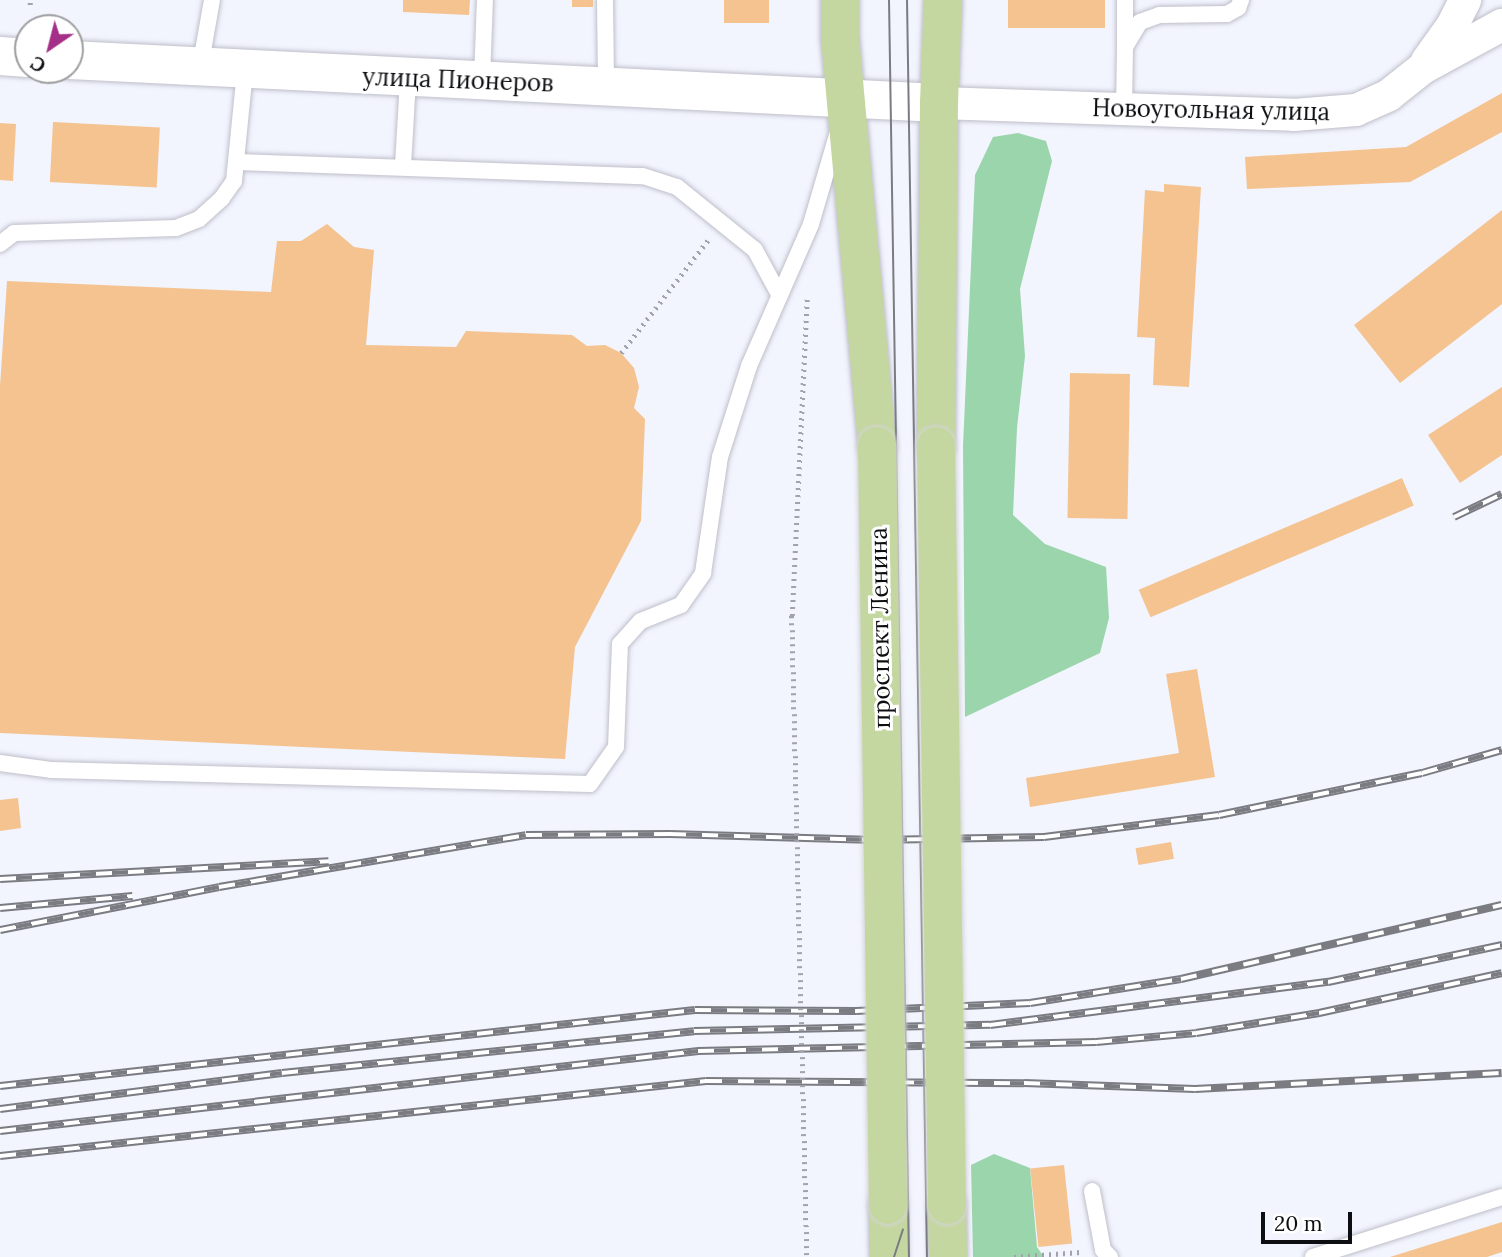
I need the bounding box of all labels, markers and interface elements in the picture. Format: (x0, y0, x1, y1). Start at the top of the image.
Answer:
north arrow (14, 14, 84, 84)
text: С (26, 51, 50, 78)
street label: улица Пионеров (362, 62, 554, 98)
street label: Новоугольная улица (1092, 94, 1330, 126)
street label: проспект Ленина (864, 527, 896, 729)
scale bar (1264, 1198, 1355, 1242)
text: 20 m (1274, 1210, 1323, 1237)

